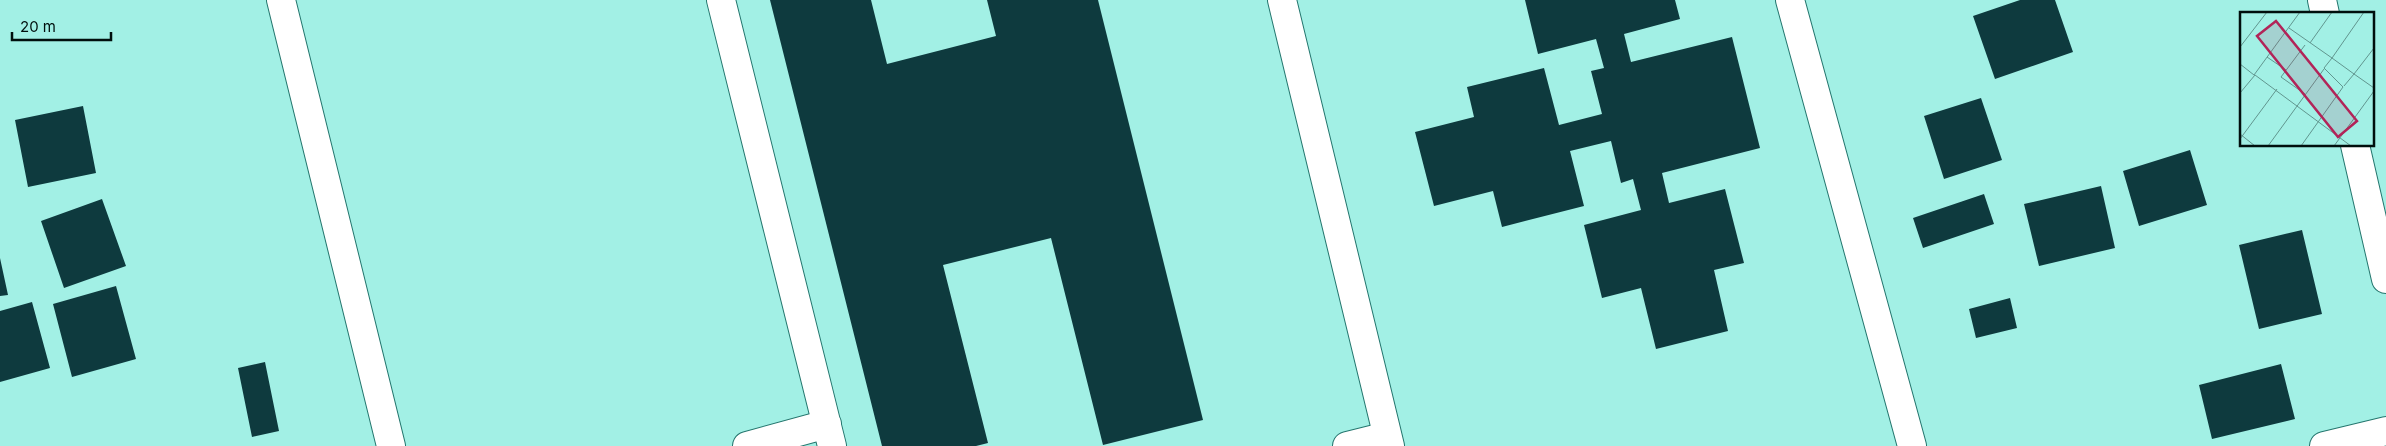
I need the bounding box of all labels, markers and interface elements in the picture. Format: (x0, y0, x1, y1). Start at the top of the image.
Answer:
scale bar (12, 10, 111, 42)
inset map (2240, 12, 2374, 146)
text: 20 m (20, 17, 56, 36)

